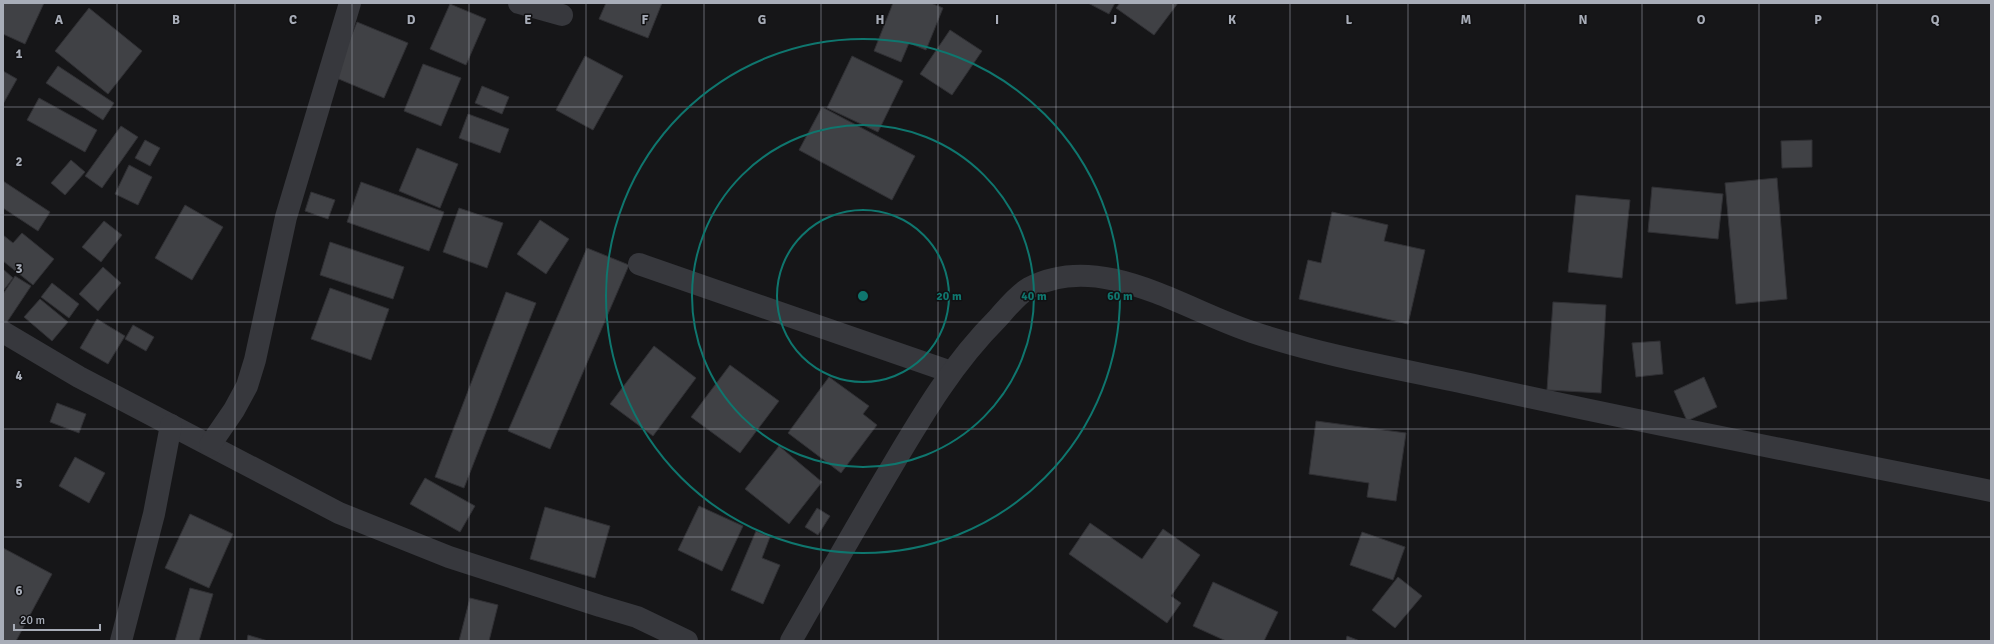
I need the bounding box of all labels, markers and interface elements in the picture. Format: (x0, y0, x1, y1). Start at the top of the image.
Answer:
text: A (55, 12, 64, 28)
text: B (172, 12, 180, 28)
text: C (289, 12, 297, 28)
text: D (407, 12, 416, 28)
text: E (524, 12, 532, 28)
text: F (642, 12, 649, 28)
text: G (758, 12, 766, 28)
text: H (876, 12, 884, 28)
text: I (995, 12, 999, 28)
text: J (1111, 12, 1117, 28)
text: K (1228, 12, 1236, 28)
text: L (1346, 12, 1353, 28)
text: M (1461, 12, 1472, 28)
text: N (1578, 12, 1588, 28)
text: O (1697, 12, 1706, 28)
text: P (1814, 12, 1822, 28)
text: Q (1931, 12, 1940, 28)
text: 1 (15, 46, 23, 62)
text: 2 (15, 154, 23, 170)
text: 3 (15, 261, 23, 277)
centre of rings (856, 289, 870, 303)
text: 20 m (936, 289, 962, 304)
text: 40 m (1021, 289, 1047, 304)
text: 60 m (1107, 289, 1133, 304)
text: 4 (15, 368, 23, 384)
text: 5 (15, 476, 23, 492)
text: 6 (15, 583, 23, 599)
scale bar (14, 606, 100, 632)
text: 20 m (20, 613, 45, 628)

